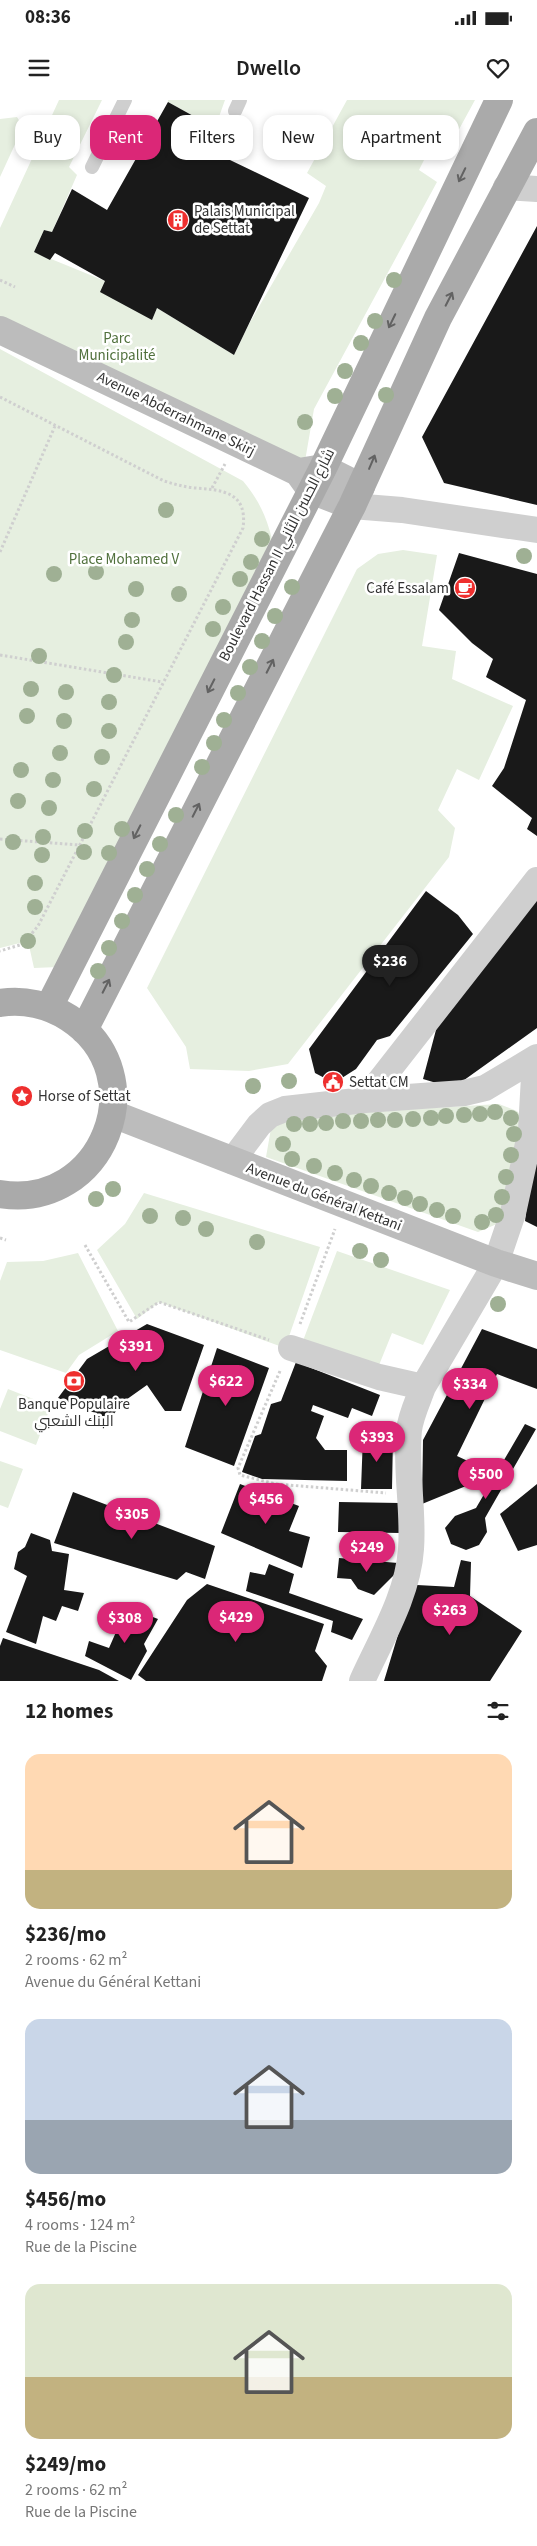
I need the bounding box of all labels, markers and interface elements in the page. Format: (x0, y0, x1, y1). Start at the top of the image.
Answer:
text: 08:36 (25, 4, 71, 31)
text: Dwello (236, 52, 301, 84)
icon: menu (25, 54, 53, 82)
icon: heart (484, 54, 512, 82)
chip: Buy (15, 115, 80, 160)
chip: Rent (90, 115, 161, 160)
chip: Filters (171, 115, 253, 160)
chip: New (263, 115, 333, 160)
chip: Apartment (343, 115, 459, 160)
one-way arrow (457, 167, 466, 182)
place label: Palais Municipal de Settat (194, 201, 295, 239)
building icon: Palais Municipal de Settat (166, 208, 190, 232)
one-way arrow (444, 292, 454, 307)
one-way arrow (386, 314, 396, 329)
park label: Parc Municipalité (79, 328, 156, 366)
street label: Avenue Abderrahmane Skirj (93, 366, 259, 462)
street label: Boulevard Hassan II شارع الحسن الثاني (214, 445, 341, 665)
one-way arrow (368, 455, 377, 470)
park label: Place Mohamed V (69, 549, 180, 570)
cafe icon: Café Essalam (453, 576, 477, 600)
place label: Café Essalam (366, 578, 449, 599)
one-way arrow (265, 658, 275, 673)
one-way arrow (205, 679, 215, 694)
one-way arrow (191, 803, 201, 818)
one-way arrow (132, 824, 142, 839)
pin: $236 (360, 944, 420, 987)
text: $236 (373, 950, 407, 972)
one-way arrow (101, 979, 111, 994)
public building icon: Settat CM (321, 1070, 345, 1094)
place label: Settat CM (349, 1072, 409, 1093)
place icon: Horse of Settat (10, 1084, 34, 1108)
place label: Horse of Settat (38, 1086, 131, 1107)
street label: Avenue du Général Kettani (243, 1158, 405, 1236)
pin: $391 (106, 1330, 166, 1372)
text: $391 (119, 1335, 153, 1357)
pin: $622 (196, 1364, 256, 1407)
pin: $334 (440, 1368, 500, 1410)
bank icon: Banque Populaire البنك الشعبي (62, 1369, 86, 1393)
text: $622 (209, 1370, 243, 1392)
text: $334 (453, 1373, 487, 1395)
place label: Banque Populaire البنك الشعبي (18, 1394, 130, 1433)
pin: $393 (347, 1420, 407, 1463)
text: $393 (360, 1426, 394, 1448)
pin: $500 (456, 1458, 516, 1500)
text: $500 (469, 1463, 503, 1485)
pin: $456 (236, 1482, 296, 1525)
text: $456 (249, 1488, 283, 1510)
pin: $305 (102, 1498, 162, 1540)
text: $305 (115, 1503, 149, 1525)
pin: $249 (337, 1530, 397, 1573)
text: $249 (350, 1536, 384, 1558)
pin: $263 (420, 1594, 480, 1636)
text: $263 (433, 1599, 467, 1621)
pin: $429 (206, 1600, 266, 1643)
pin: $308 (95, 1602, 155, 1644)
text: $429 (219, 1606, 253, 1628)
text: $308 (108, 1607, 142, 1629)
text: 12 homes (25, 1696, 113, 1726)
icon: filters (484, 1697, 512, 1725)
icon: home (224, 1787, 314, 1877)
text: $236/mo (25, 1919, 106, 1949)
text: 2 rooms · 62 m² (25, 1949, 127, 1971)
text: Avenue du Général Kettani (25, 1971, 201, 1993)
icon: home (224, 2052, 314, 2142)
text: $456/mo (25, 2184, 106, 2214)
text: 4 rooms · 124 m² (25, 2214, 135, 2236)
text: Rue de la Piscine (25, 2236, 137, 2258)
icon: home (224, 2317, 314, 2407)
text: $249/mo (25, 2449, 106, 2479)
text: 2 rooms · 62 m² (25, 2479, 127, 2501)
text: Rue de la Piscine (25, 2501, 137, 2523)

